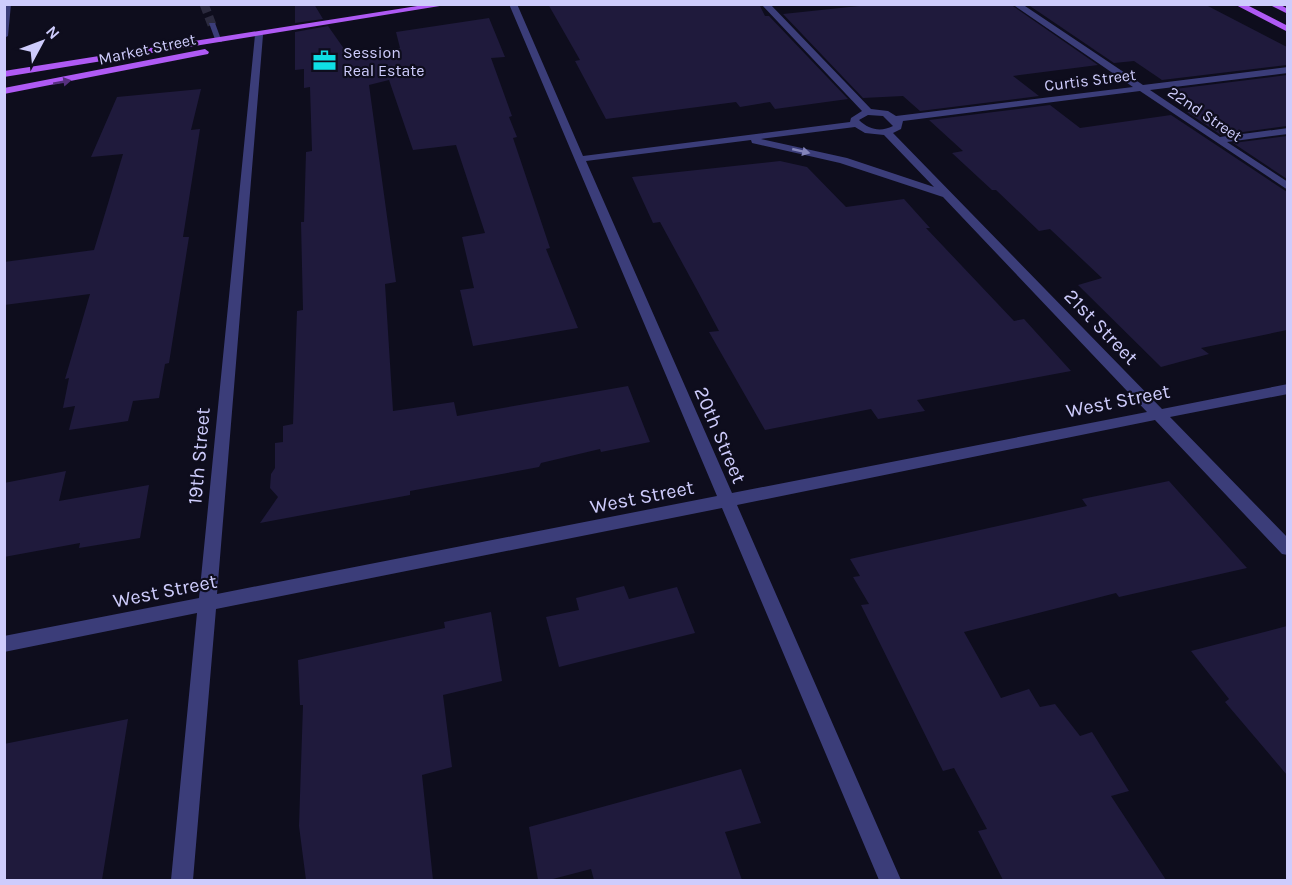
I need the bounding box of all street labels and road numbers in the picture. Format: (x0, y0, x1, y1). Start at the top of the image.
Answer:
street label: Market Street (97, 29, 197, 69)
street label: Curtis Street (1043, 65, 1137, 95)
street label: 22nd Street (1164, 82, 1246, 146)
street label: 21st Street (1059, 285, 1143, 370)
street label: West Street (1064, 380, 1172, 422)
street label: 20th Street (689, 383, 751, 487)
street label: 19th Street (183, 406, 215, 506)
street label: West Street (588, 476, 696, 518)
street label: West Street (111, 570, 219, 612)

